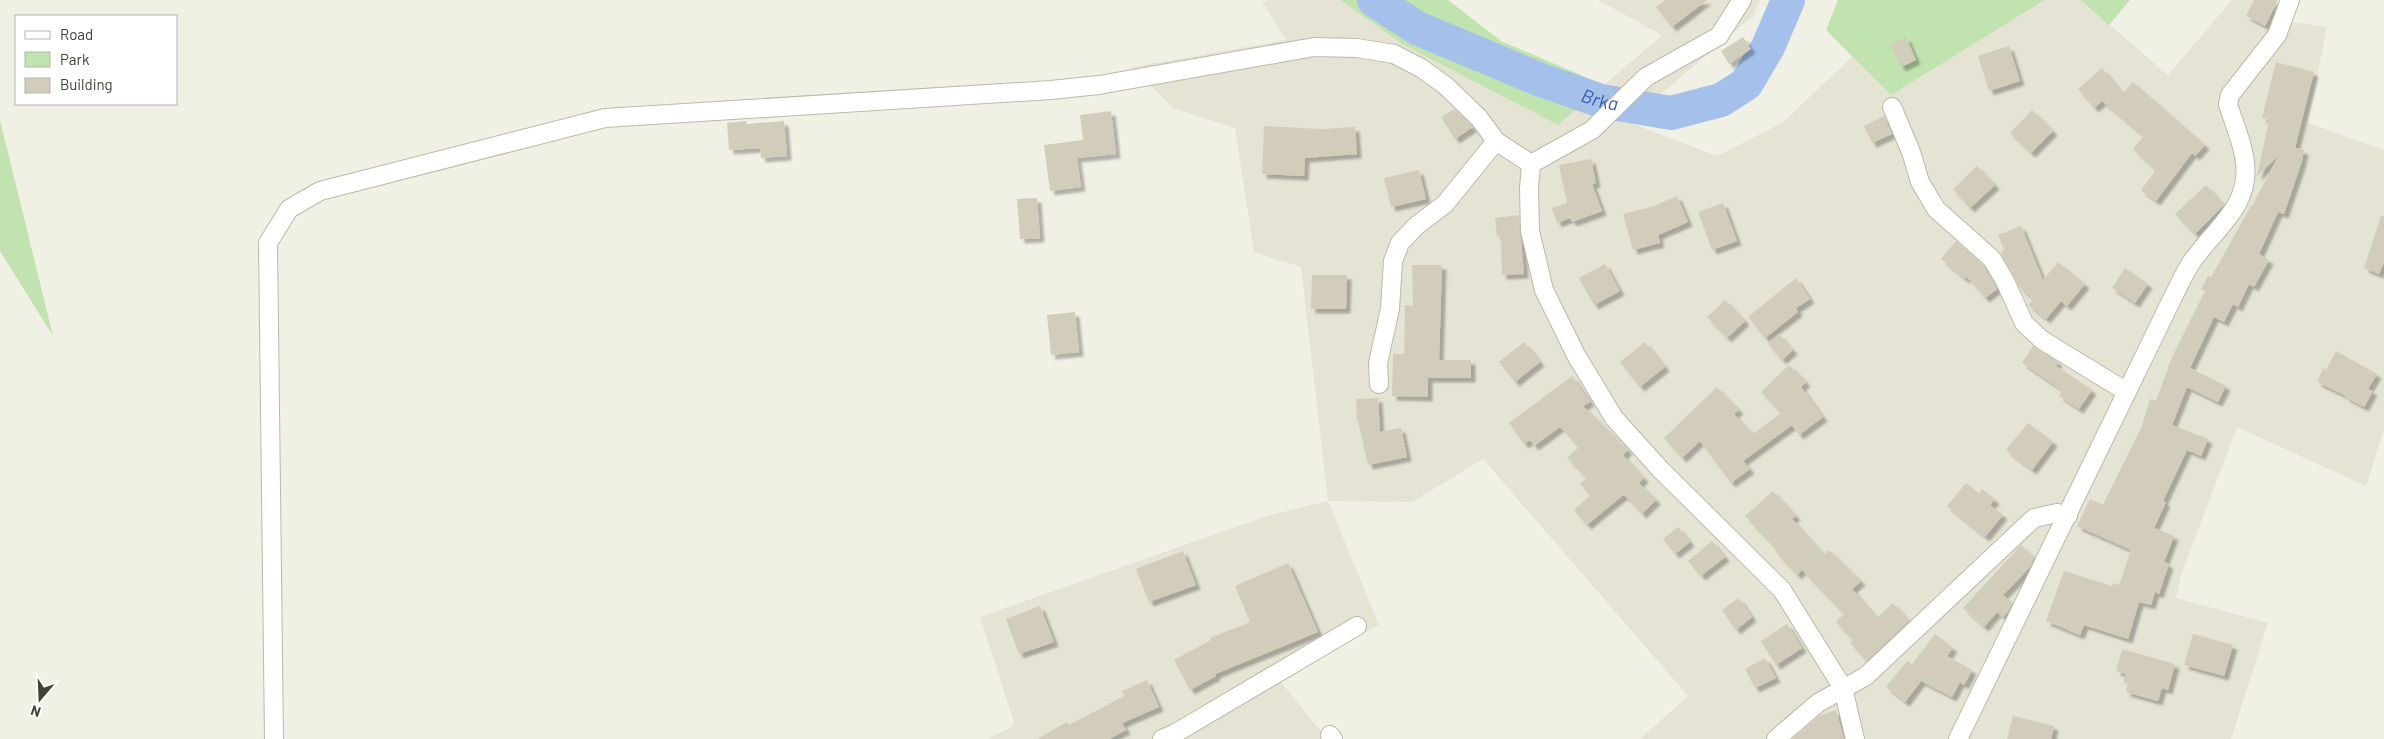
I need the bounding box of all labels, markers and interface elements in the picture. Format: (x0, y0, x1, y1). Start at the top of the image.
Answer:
legend (15, 15, 178, 105)
text: Road (60, 25, 93, 43)
text: Park (60, 50, 90, 68)
text: Building (60, 75, 113, 93)
water label: Brka (1578, 83, 1620, 115)
north arrow (15, 674, 65, 724)
text: N (28, 702, 43, 721)

